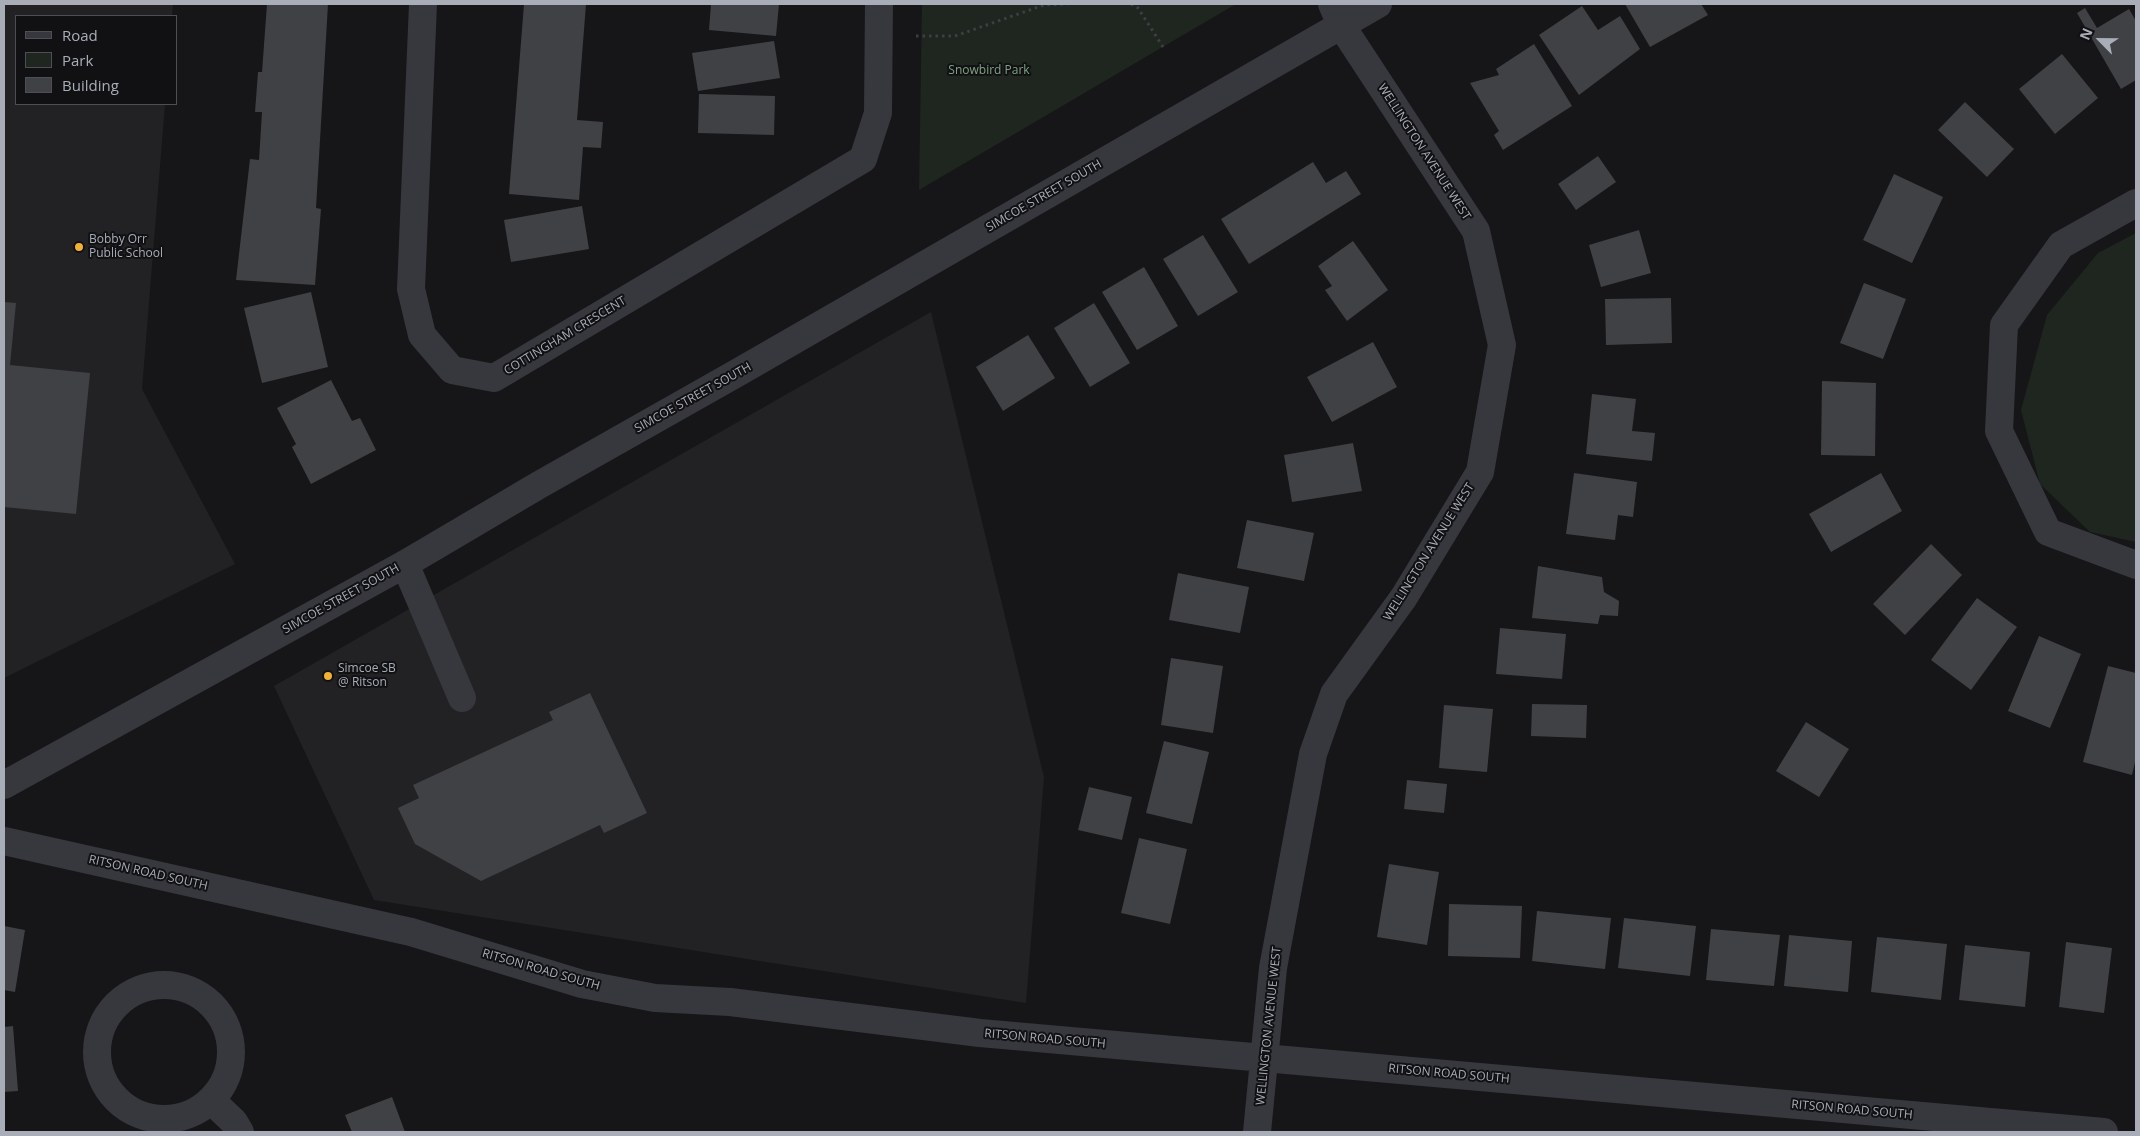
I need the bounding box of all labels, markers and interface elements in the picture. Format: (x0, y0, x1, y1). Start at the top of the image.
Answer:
legend (15, 15, 178, 105)
north arrow (2075, 15, 2125, 65)
text: Road (62, 25, 98, 45)
text: N (2075, 25, 2097, 43)
text: Park (62, 50, 93, 70)
park label: Snowbird Park (948, 64, 1030, 78)
text: Building (62, 75, 119, 95)
street label: WELLINGTON AVENUE WEST (1375, 81, 1473, 223)
street label: SIMCOE STREET SOUTH (984, 157, 1104, 235)
place label: Bobby Orr Public School (89, 233, 163, 261)
marker: Bobby Orr Public School (73, 241, 85, 253)
street label: COTTINGHAM CRESCENT (501, 294, 629, 378)
street label: SIMCOE STREET SOUTH (632, 360, 754, 436)
street label: WELLINGTON AVENUE WEST (1381, 481, 1477, 623)
street label: SIMCOE STREET SOUTH (280, 561, 402, 637)
place label: Simcoe SB @ Ritson (338, 662, 396, 690)
marker: Simcoe SB @ Ritson (322, 670, 334, 682)
street label: RITSON ROAD SOUTH (87, 852, 209, 894)
street label: RITSON ROAD SOUTH (481, 946, 601, 994)
street label: WELLINGTON AVENUE WEST (1254, 946, 1284, 1106)
street label: RITSON ROAD SOUTH (984, 1027, 1106, 1051)
street label: RITSON ROAD SOUTH (1388, 1062, 1510, 1086)
street label: RITSON ROAD SOUTH (1791, 1098, 1913, 1122)

